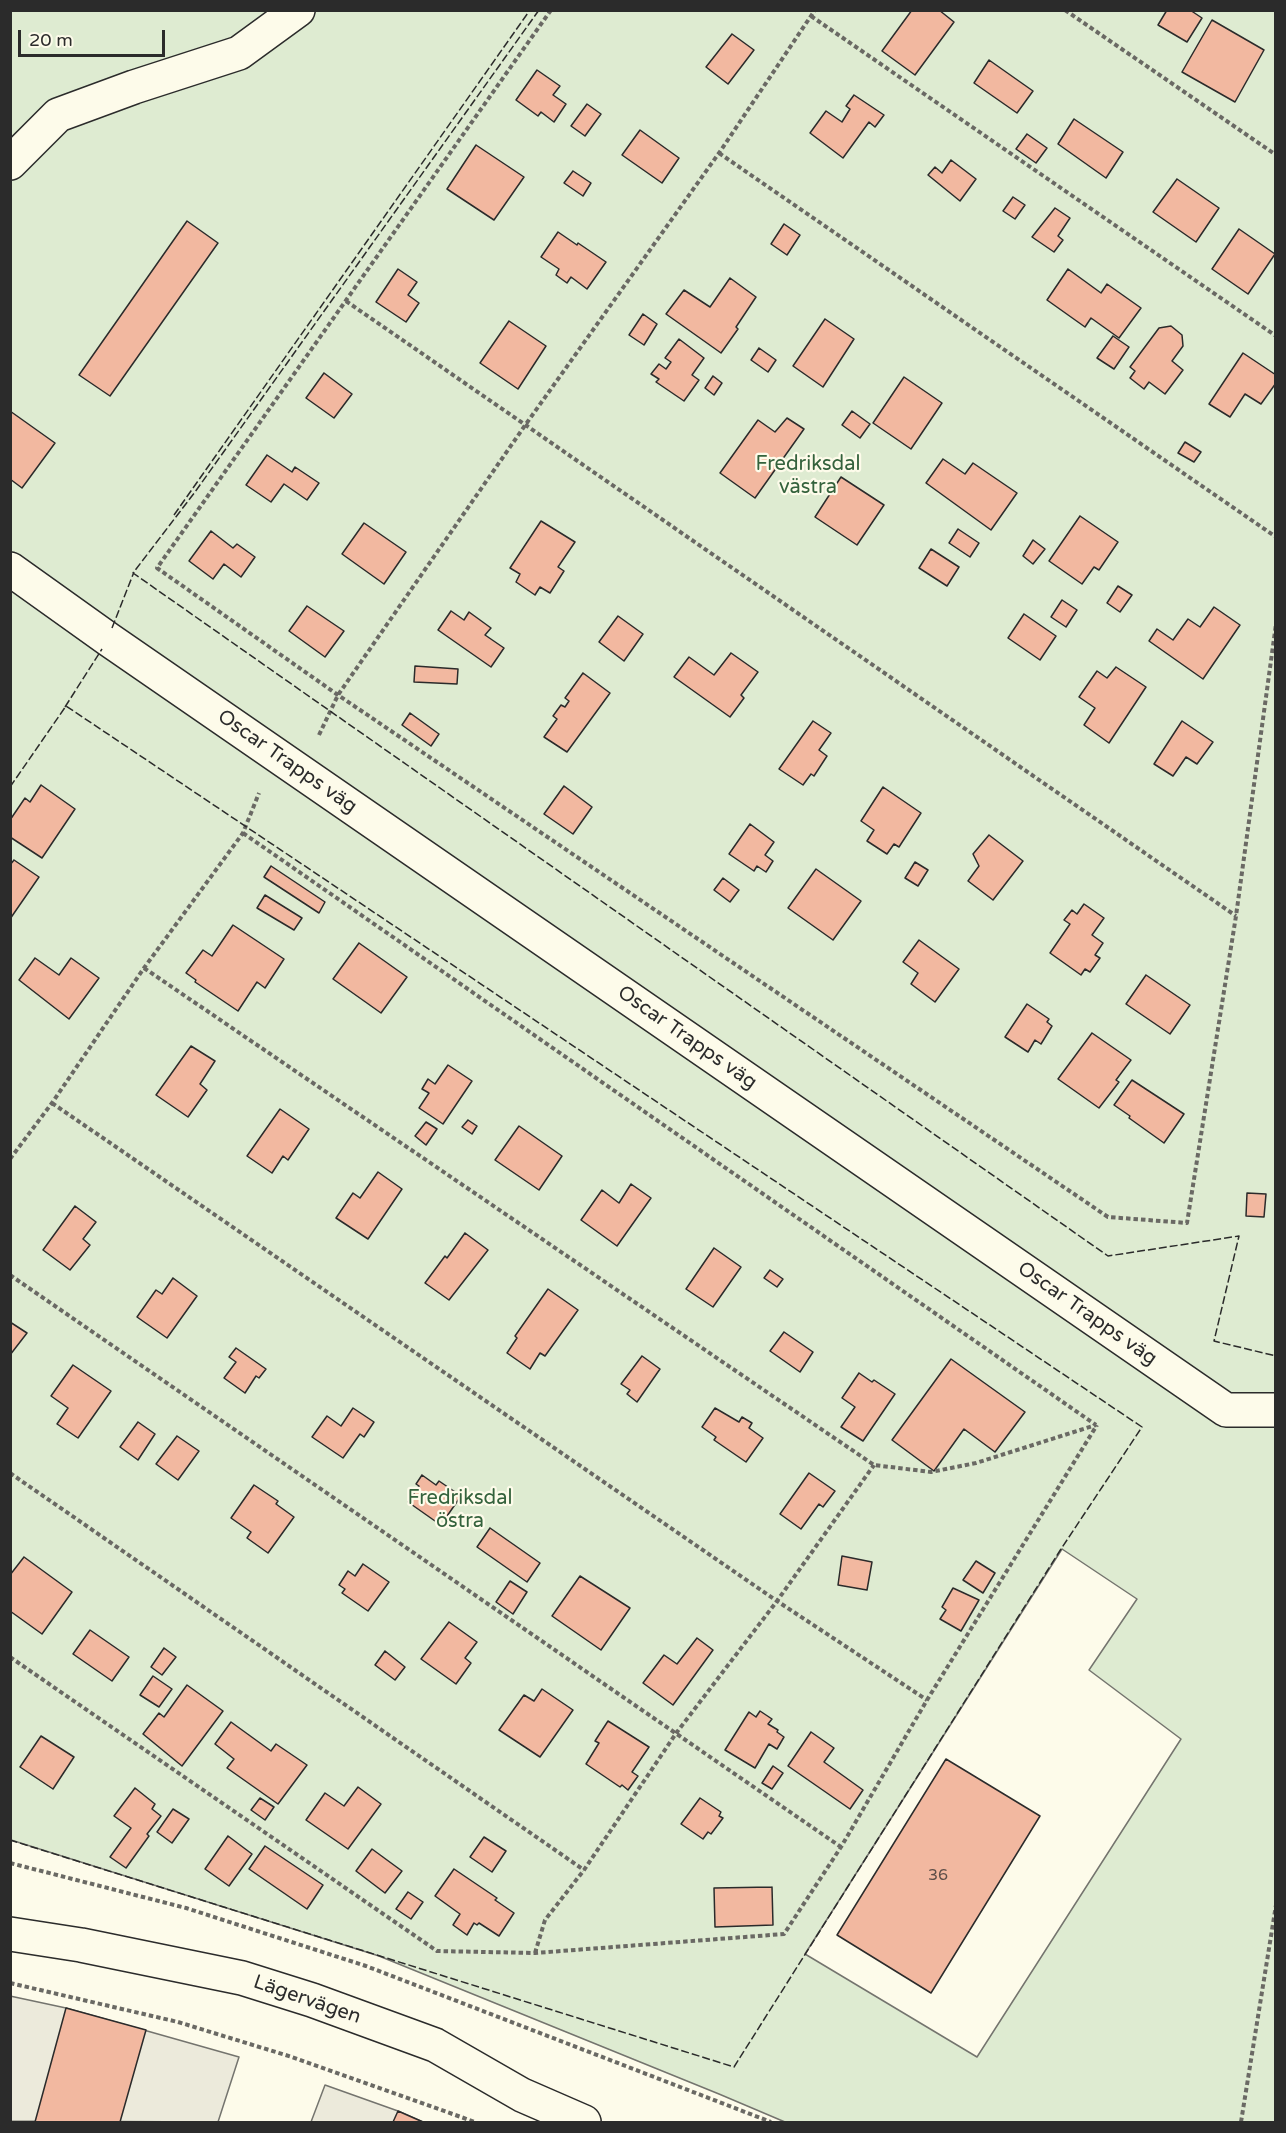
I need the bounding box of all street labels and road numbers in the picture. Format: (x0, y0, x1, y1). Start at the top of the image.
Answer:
street label: Oscar Trapps väg (213, 705, 361, 819)
street label: Oscar Trapps väg (613, 981, 761, 1095)
street label: Oscar Trapps väg (1013, 1257, 1161, 1371)
street label: Lägervägen (250, 1970, 364, 2030)

